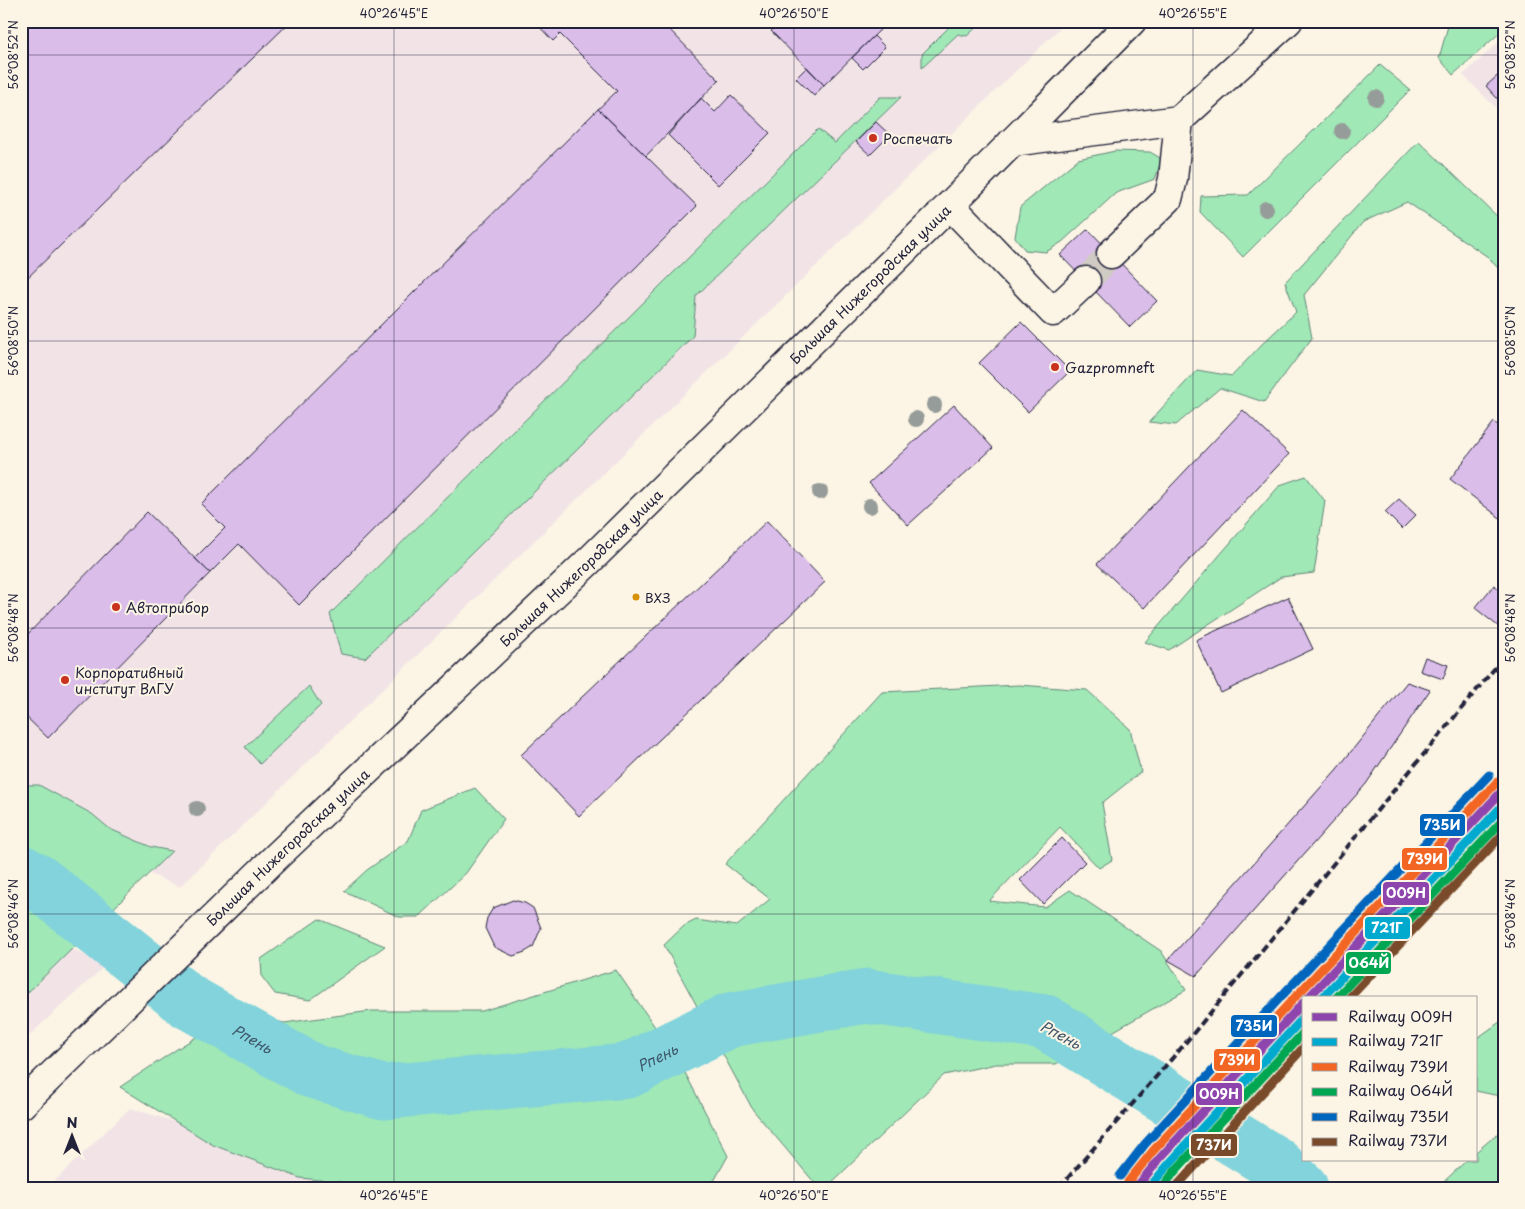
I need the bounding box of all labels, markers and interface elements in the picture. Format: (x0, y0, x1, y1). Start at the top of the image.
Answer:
text: 40°26'45"E (360, 4, 428, 22)
text: 40°26'50"E (759, 4, 829, 22)
text: 40°26'55"E (1159, 4, 1227, 22)
text: 56°08'52"N (4, 20, 22, 90)
text: 56°08'52"N (1501, 20, 1519, 90)
place label: Роспечать (883, 128, 952, 149)
marker: Роспечать (867, 132, 879, 144)
street label: Большая Нижегородская улица (785, 200, 955, 368)
text: 56°08'50"N (4, 306, 22, 376)
text: 56°08'50"N (1501, 306, 1519, 376)
place label: Gazpromneft (1065, 357, 1155, 378)
marker: Gazpromneft (1049, 361, 1061, 373)
street label: Большая Нижегородская улица (495, 484, 667, 651)
place label: ВХЗ (645, 588, 671, 607)
marker: ВХЗ (631, 592, 641, 602)
text: 56°08'48"N (4, 593, 22, 663)
text: 56°08'48"N (1501, 593, 1519, 663)
place label: Автоприбор (126, 597, 209, 618)
marker: Автоприбор (110, 601, 122, 613)
place label: Корпоративный институт ВлГУ (75, 662, 184, 699)
marker: Корпоративный институт ВлГУ (59, 674, 71, 686)
street label: Большая Нижегородская улица (201, 763, 374, 930)
line badge: 735И (1419, 813, 1466, 837)
text: 735И (1423, 814, 1461, 835)
line badge: 739И (1401, 847, 1448, 871)
text: 739И (1407, 848, 1443, 869)
text: 56°08'46"N (4, 879, 22, 949)
text: 56°08'46"N (1501, 879, 1519, 949)
line badge: 009Н (1382, 881, 1430, 906)
text: 009Н (1386, 882, 1426, 903)
line badge: 721Г (1364, 916, 1411, 940)
text: 721Г (1371, 917, 1403, 938)
line badge: 064Й (1345, 951, 1392, 975)
text: 064Й (1349, 952, 1389, 973)
legend (1302, 996, 1478, 1162)
text: Railway 009Н (1348, 1004, 1453, 1027)
water label: Рпень (1037, 1014, 1087, 1055)
line badge: 735И (1230, 1014, 1278, 1038)
text: 735И (1235, 1015, 1273, 1036)
water label: Рпень (229, 1017, 278, 1059)
text: Railway 721Г (1348, 1028, 1444, 1051)
water label: Рпень (633, 1036, 682, 1076)
line badge: 739И (1213, 1048, 1261, 1072)
text: 739И (1219, 1049, 1255, 1070)
text: Railway 739И (1348, 1054, 1448, 1077)
text: Railway 064Й (1348, 1078, 1453, 1101)
line badge: 009Н (1195, 1082, 1243, 1106)
text: 009Н (1199, 1083, 1239, 1104)
text: Railway 735И (1348, 1104, 1449, 1127)
north arrow (48, 1112, 98, 1162)
text: N (66, 1112, 78, 1133)
text: Railway 737И (1348, 1128, 1448, 1151)
line badge: 737И (1190, 1133, 1238, 1157)
text: 737И (1196, 1134, 1232, 1155)
text: 40°26'45"E (360, 1186, 428, 1204)
text: 40°26'50"E (759, 1186, 829, 1204)
text: 40°26'55"E (1159, 1186, 1227, 1204)

